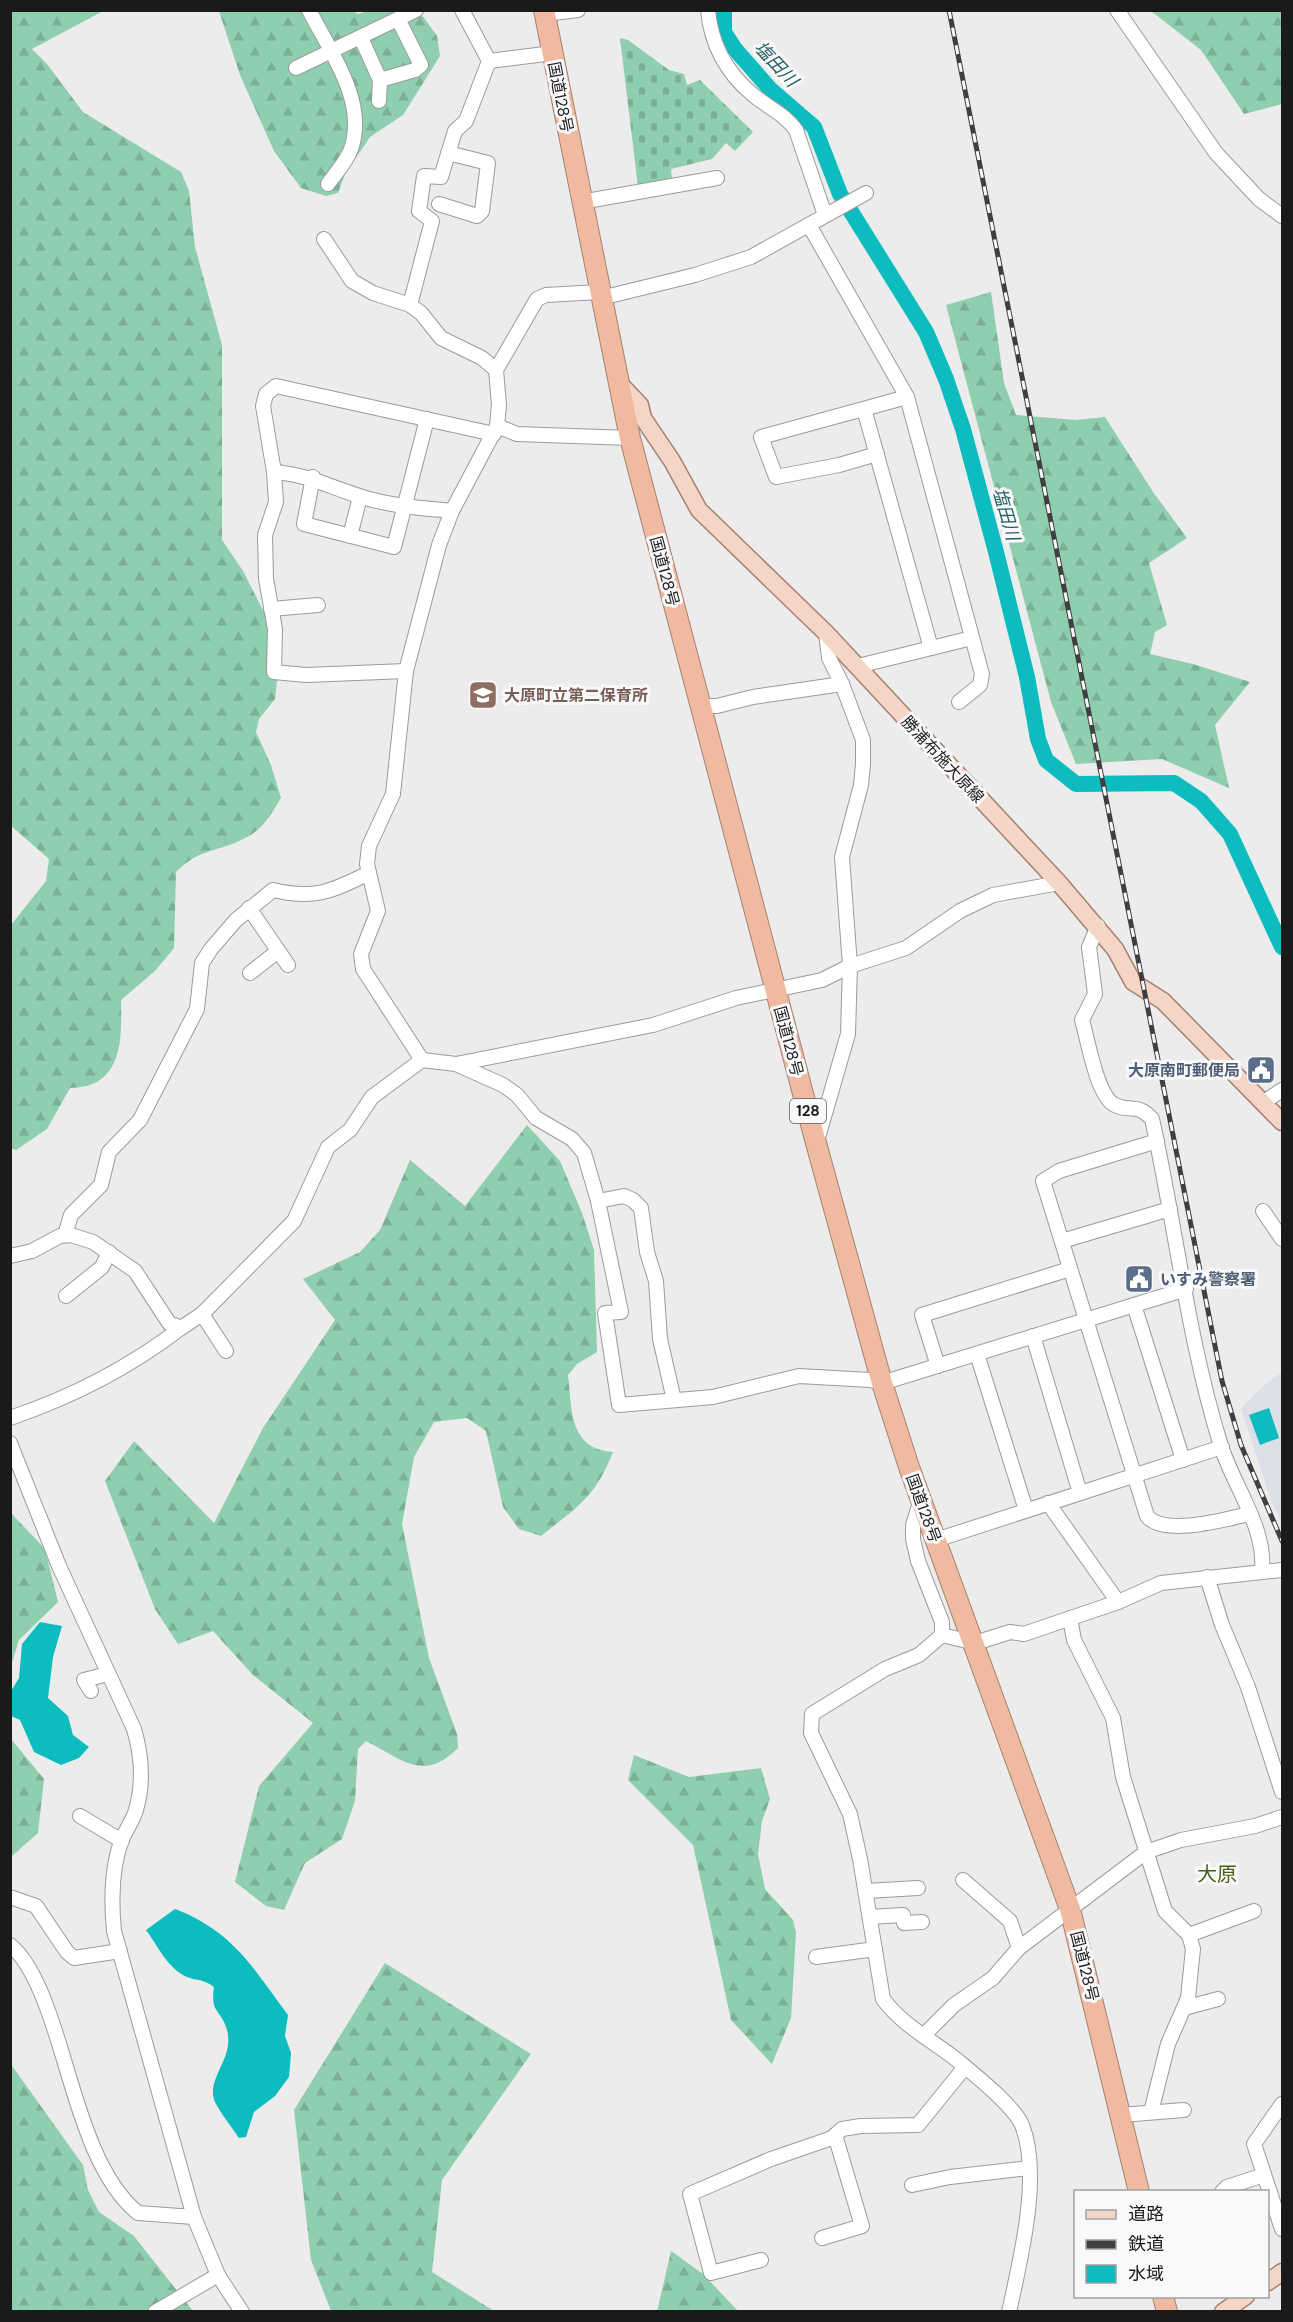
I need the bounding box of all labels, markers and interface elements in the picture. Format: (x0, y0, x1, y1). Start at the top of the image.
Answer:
water label: 塩田川 (749, 36, 805, 93)
street label: 国道128号 (543, 60, 578, 134)
water label: 塩田川 (987, 485, 1026, 545)
street label: 国道128号 (645, 534, 684, 608)
school or university icon: 大原町立第二保育所 (467, 679, 499, 711)
place label: 大原町立第二保育所 (504, 685, 648, 706)
street label: 勝浦布施大原線 (897, 711, 989, 807)
street label: 国道128号 (769, 1004, 808, 1078)
public building icon: 大原南町郵便局 (1245, 1054, 1277, 1086)
place label: 大原南町郵便局 (1128, 1060, 1240, 1081)
road number: 128 (790, 1099, 826, 1123)
public building icon: いすみ警察署 (1123, 1263, 1155, 1295)
place label: いすみ警察署 (1160, 1269, 1256, 1290)
street label: 国道128号 (901, 1471, 946, 1545)
district label: 大原 (1197, 1861, 1237, 1887)
street label: 国道128号 (1066, 1929, 1103, 2003)
legend (1074, 2190, 1269, 2298)
text: 道路 (1128, 2202, 1164, 2226)
text: 鉄道 (1128, 2232, 1164, 2256)
text: 水域 (1128, 2262, 1164, 2286)

